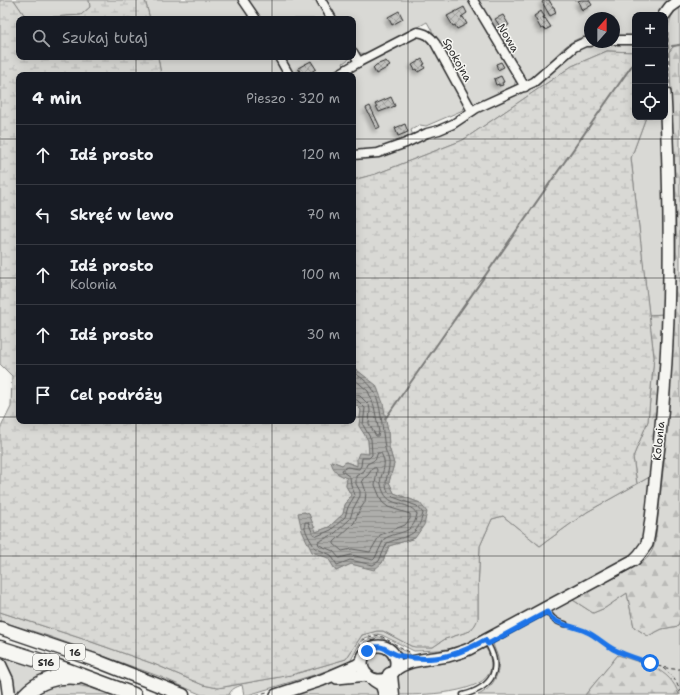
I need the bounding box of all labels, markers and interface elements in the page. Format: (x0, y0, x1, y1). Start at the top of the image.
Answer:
north arrow (584, 12, 620, 48)
map controls (632, 12, 668, 120)
button: + (632, 12, 668, 48)
search box (16, 16, 356, 60)
street label: Nowa (494, 21, 522, 55)
icon: search (30, 27, 52, 49)
text: Szukaj tutaj (62, 28, 148, 48)
street label: Spokojna (439, 36, 475, 85)
button: − (632, 48, 668, 84)
button: locate (632, 84, 668, 120)
text: 4 min (32, 87, 82, 109)
text: Pieszo · 320 m (246, 90, 340, 107)
icon: ahead (32, 144, 54, 166)
text: Idź prosto (70, 145, 154, 165)
text: 120 m (302, 146, 340, 163)
icon: left (32, 204, 54, 226)
text: Skręć w lewo (70, 205, 174, 225)
text: 70 m (306, 206, 340, 223)
text: Idź prosto (70, 256, 154, 276)
icon: ahead (32, 264, 54, 286)
text: 100 m (301, 266, 340, 283)
text: Kolonia (70, 276, 117, 293)
icon: ahead (32, 324, 54, 346)
text: Idź prosto (70, 325, 154, 345)
text: 30 m (306, 326, 340, 343)
icon: arrive (32, 384, 54, 406)
text: Cel podróży (70, 385, 162, 405)
street label: Kolonia (649, 420, 669, 461)
route end (358, 642, 376, 660)
road number: 16 (65, 644, 85, 660)
road number: S16 (33, 654, 59, 670)
route start (641, 654, 659, 672)

